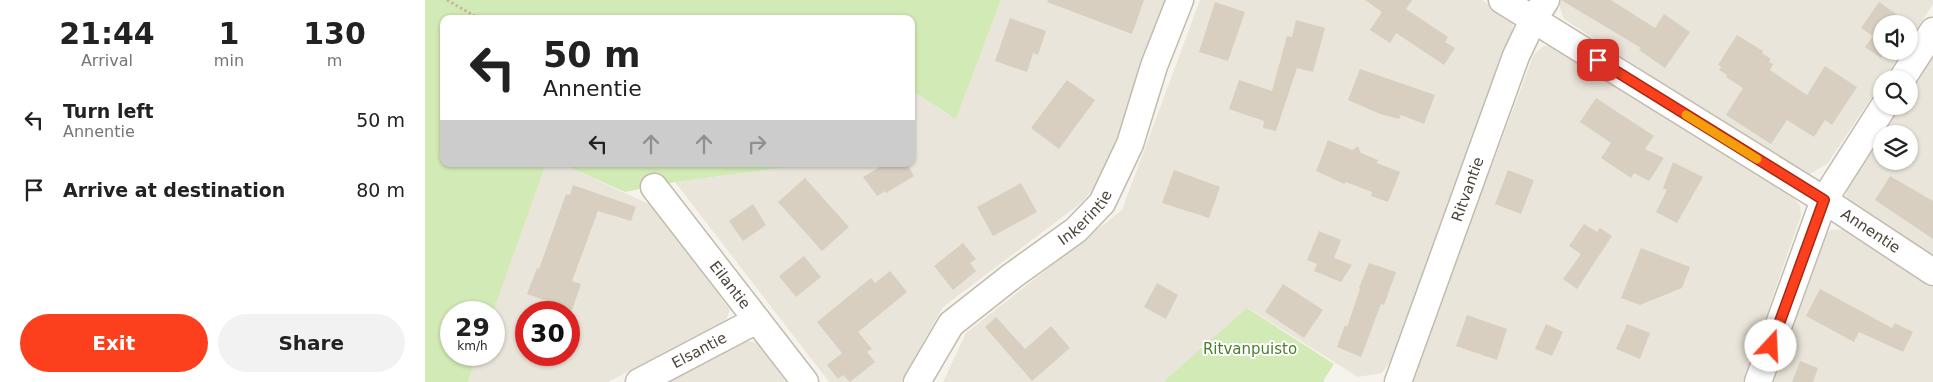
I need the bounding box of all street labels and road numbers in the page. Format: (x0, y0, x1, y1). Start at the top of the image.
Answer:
street label: Ritvantie (1448, 154, 1488, 224)
street label: Inkerintie (1055, 187, 1116, 249)
street label: Annentie (1838, 205, 1904, 257)
street label: Eilantie (706, 257, 754, 313)
street label: Elsantie (669, 329, 730, 372)

